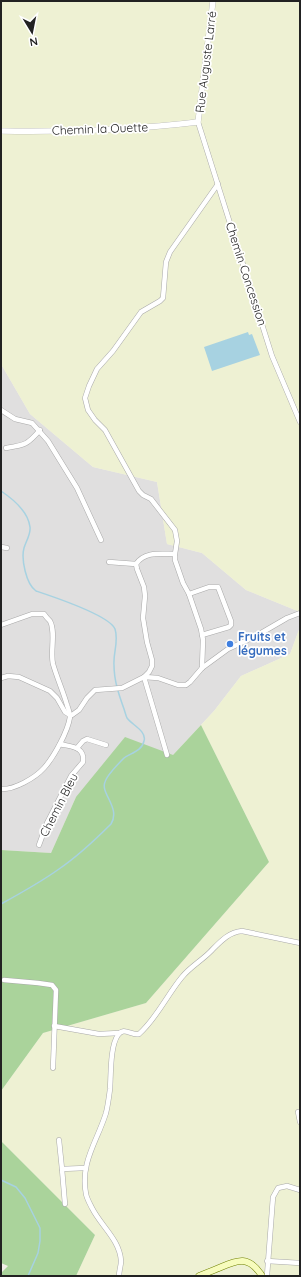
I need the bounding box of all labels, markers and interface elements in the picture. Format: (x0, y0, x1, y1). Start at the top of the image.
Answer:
street label: Rue Auguste Larré (192, 10, 219, 114)
north arrow (12, 12, 52, 52)
text: N (29, 34, 39, 49)
street label: Chemin la Ouette (52, 119, 148, 138)
street label: Chemin Concession (223, 220, 270, 328)
place label: Fruits et légumes (238, 629, 287, 658)
marker: Fruits et légumes (225, 639, 235, 649)
street label: Chemin Bleu (36, 771, 81, 839)

